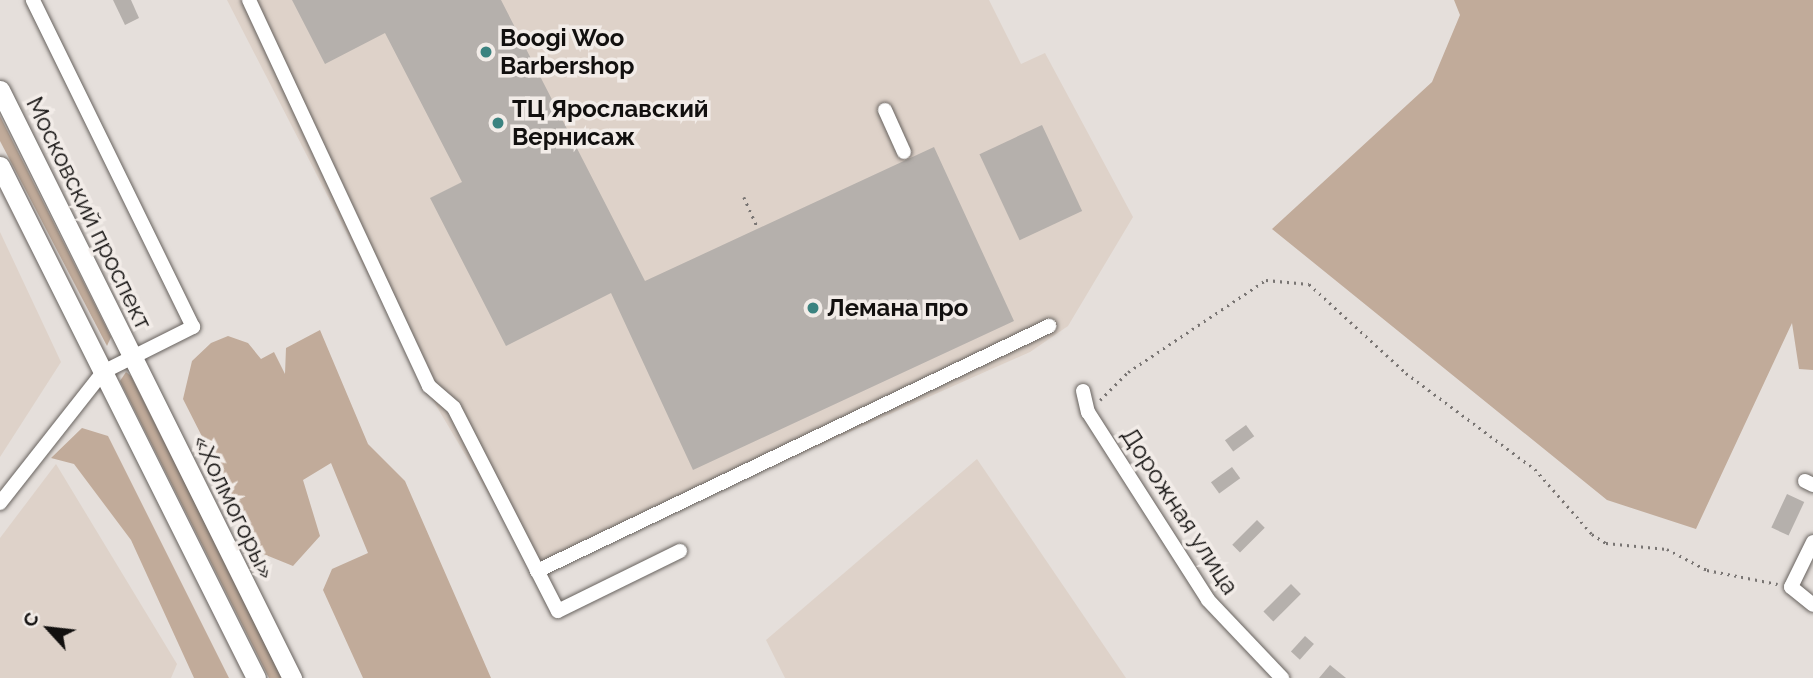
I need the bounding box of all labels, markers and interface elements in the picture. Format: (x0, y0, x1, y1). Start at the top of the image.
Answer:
place label: Boogi Woo Barbershop (500, 24, 634, 80)
marker: Boogi Woo Barbershop (478, 44, 494, 60)
street label: Московский проспект (20, 92, 158, 334)
place label: ТЦ Ярославский Вернисаж (512, 95, 709, 151)
marker: ТЦ Ярославский Вернисаж (490, 115, 506, 131)
place label: Лемана про (827, 294, 968, 322)
marker: Лемана про (805, 300, 821, 316)
street label: Дорожная улица (1115, 422, 1245, 600)
street label: «Холмогоры» (187, 430, 281, 584)
north arrow (14, 594, 84, 664)
text: С (18, 609, 43, 630)

